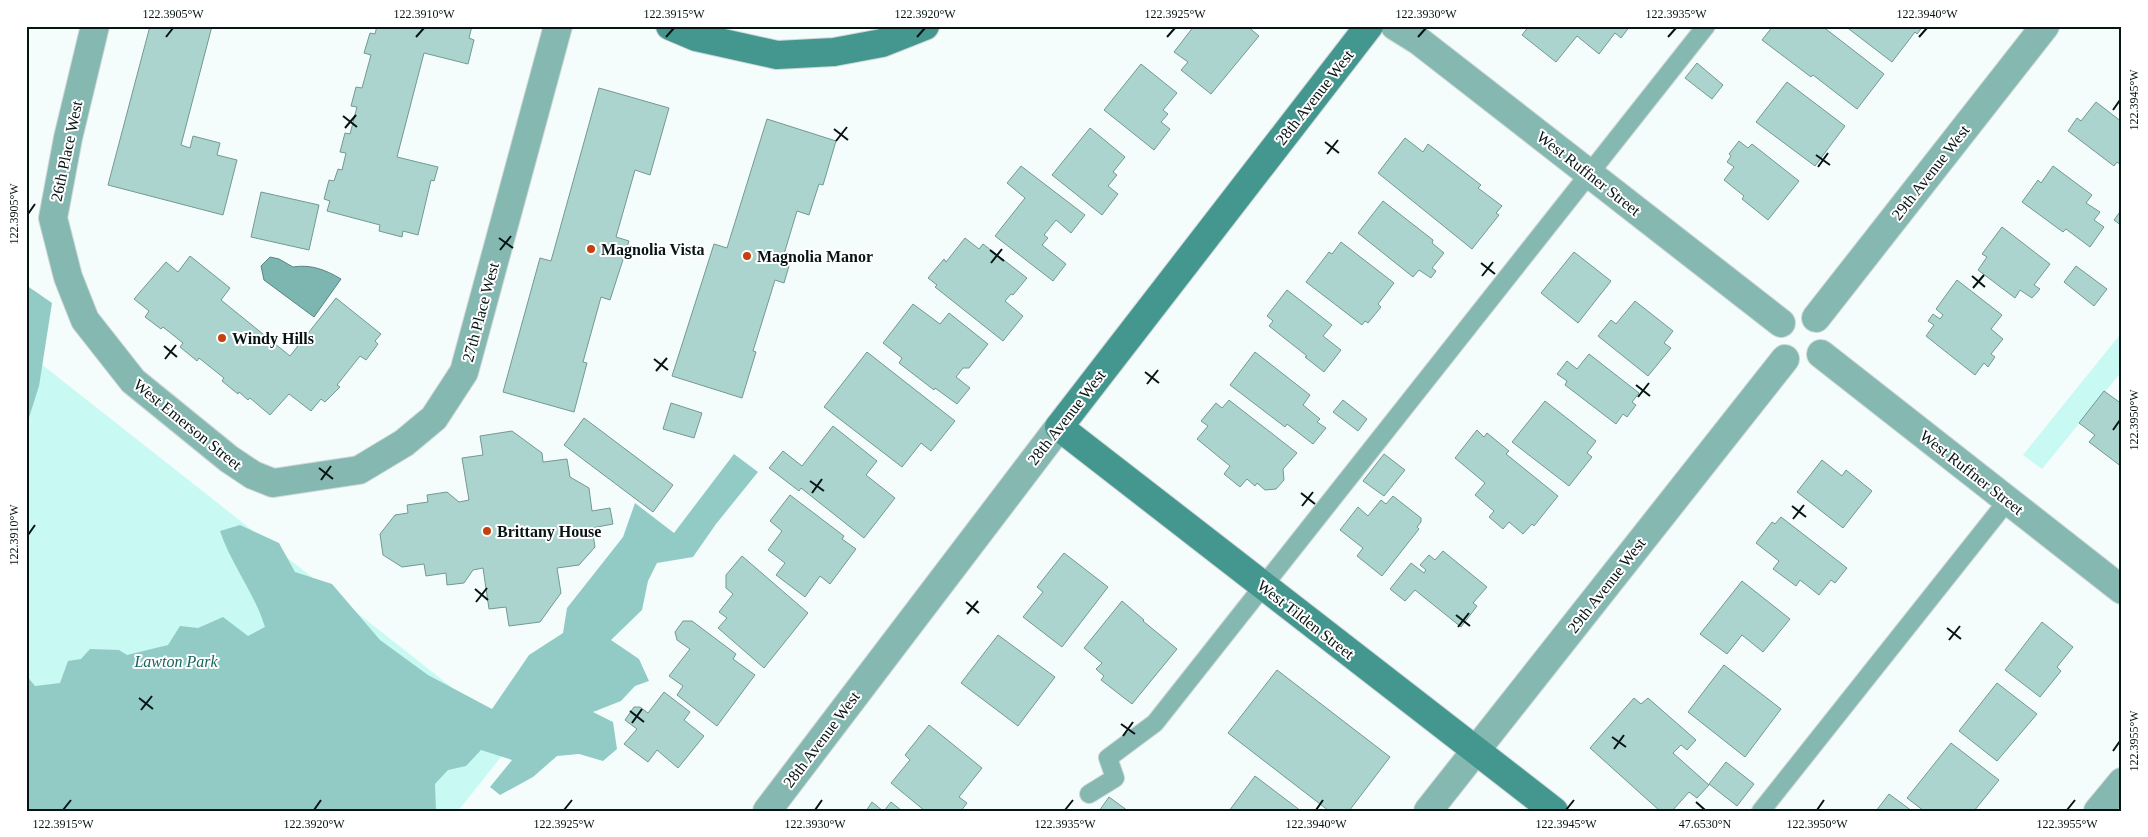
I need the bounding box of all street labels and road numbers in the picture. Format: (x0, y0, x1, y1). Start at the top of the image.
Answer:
street label: 28th Avenue West (1272, 46, 1357, 148)
street label: 26th Place West (48, 99, 86, 203)
street label: 29th Avenue West (1888, 121, 1973, 223)
street label: West Ruffner Street (1534, 128, 1644, 219)
street label: 27th Place West (459, 260, 502, 364)
street label: 28th Avenue West (1024, 366, 1109, 468)
street label: West Emerson Street (130, 376, 245, 473)
street label: West Ruffner Street (1917, 427, 2027, 518)
street label: 29th Avenue West (1564, 534, 1649, 636)
street label: West Tilden Street (1254, 576, 1358, 663)
street label: 28th Avenue West (780, 688, 863, 791)

